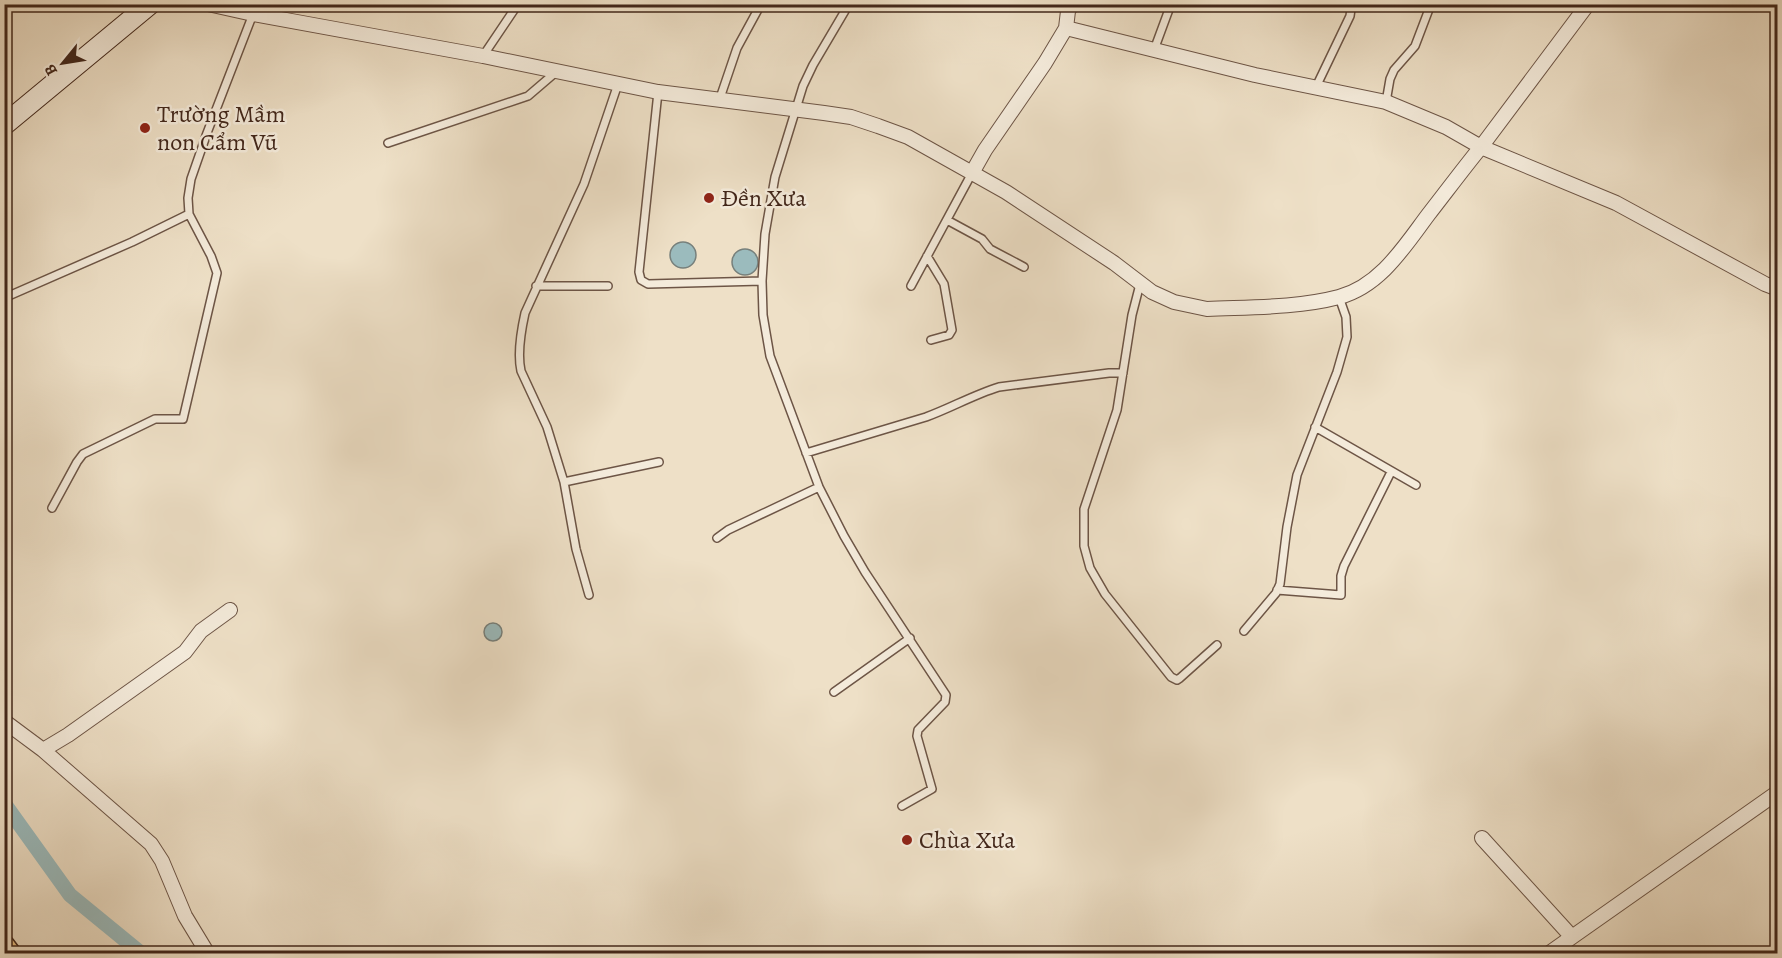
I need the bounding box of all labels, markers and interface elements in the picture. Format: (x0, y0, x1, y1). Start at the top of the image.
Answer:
north arrow (33, 33, 93, 93)
text: B (39, 60, 63, 80)
place label: Trường Mầm non Cẩm Vũ (157, 98, 285, 158)
marker: Trường Mầm non Cẩm Vũ (138, 121, 152, 135)
place label: Đền Xưa (721, 182, 807, 214)
marker: Đền Xưa (702, 191, 716, 205)
place label: Chùa Xưa (919, 824, 1016, 856)
marker: Chùa Xưa (900, 833, 914, 847)

